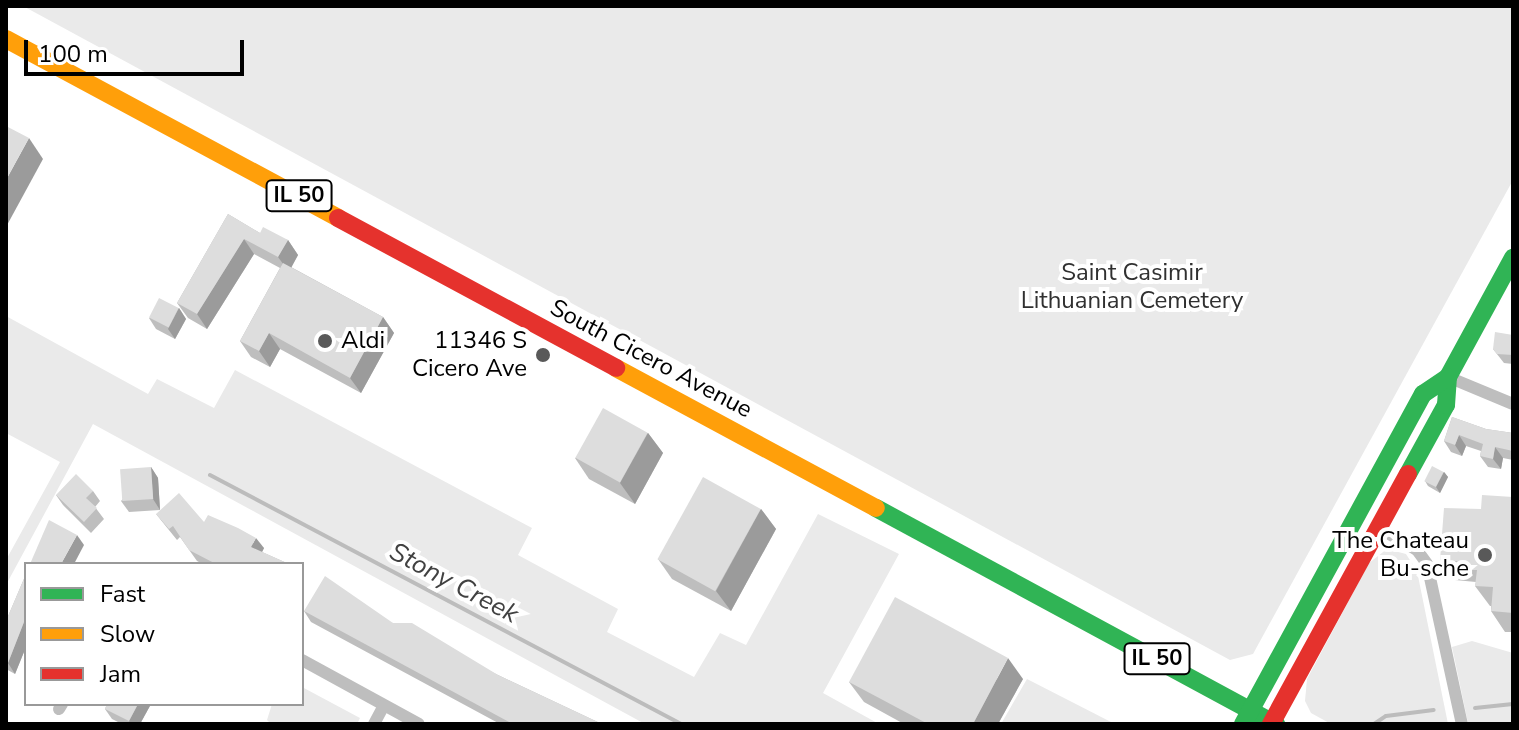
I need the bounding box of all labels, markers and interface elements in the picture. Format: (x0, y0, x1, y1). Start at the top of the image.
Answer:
scale bar (28, 24, 248, 74)
text: 100 m (38, 38, 108, 70)
road number: IL 50 (265, 178, 333, 214)
park label: Saint Casimir Lithuanian Cemetery (1021, 259, 1243, 315)
street label: South Cicero Avenue (545, 294, 757, 424)
place label: Aldi (341, 327, 385, 355)
place label: 11346 S Cicero Ave (412, 327, 527, 383)
marker: Aldi (316, 332, 334, 350)
marker: 11346 S Cicero Ave (534, 346, 552, 364)
place label: The Chateau Bu-sche (1332, 527, 1469, 583)
water label: Stony Creek (384, 536, 524, 630)
marker: The Chateau Bu-sche (1476, 546, 1494, 564)
legend (24, 562, 304, 706)
text: Fast (100, 578, 145, 610)
text: Slow (100, 618, 155, 650)
road number: IL 50 (1123, 641, 1191, 677)
text: Jam (100, 658, 141, 690)

